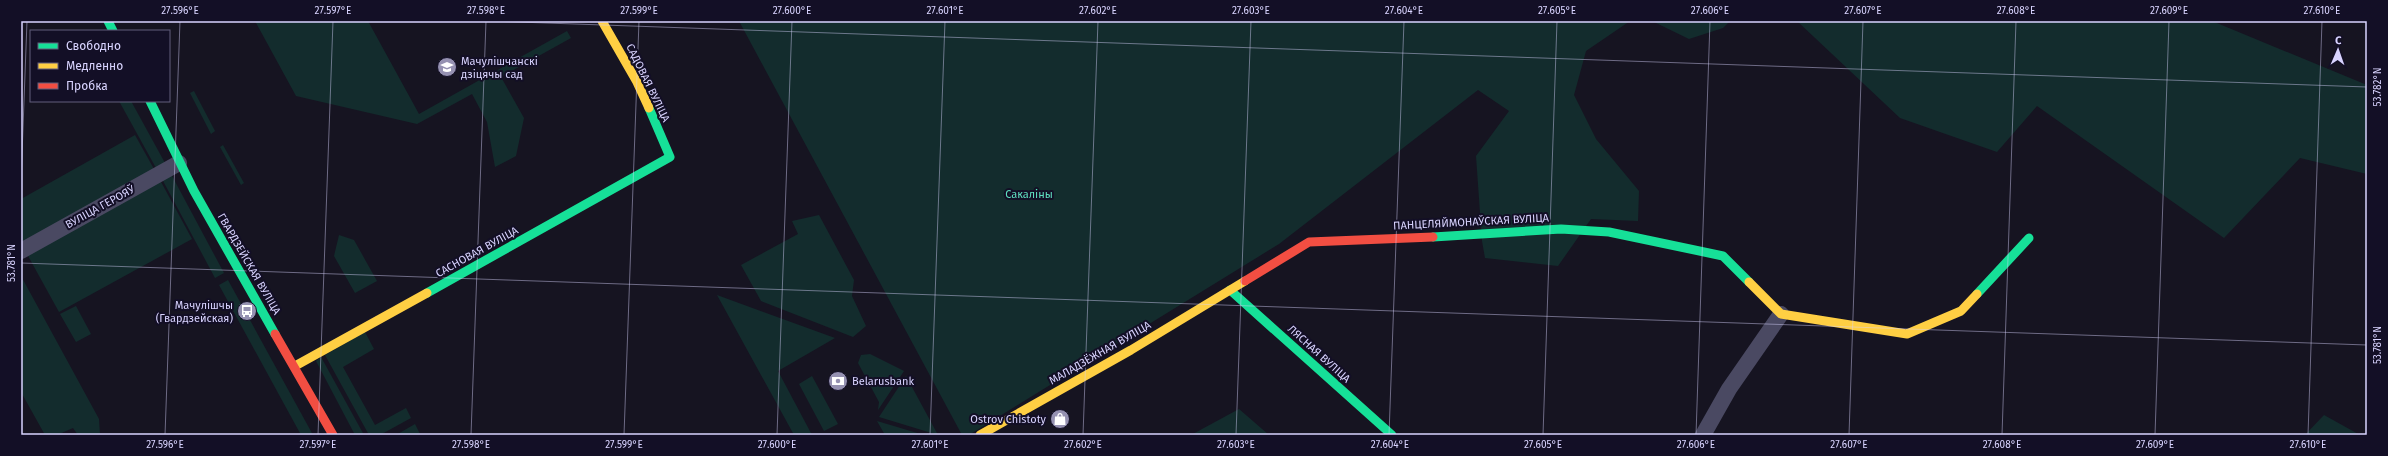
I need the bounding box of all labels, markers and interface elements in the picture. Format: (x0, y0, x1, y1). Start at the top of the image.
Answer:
text: 27.596°E (161, 5, 199, 17)
text: 27.597°E (315, 5, 351, 17)
text: 27.598°E (467, 5, 505, 17)
text: 27.599°E (620, 5, 658, 17)
text: 27.600°E (773, 5, 811, 17)
text: 27.601°E (926, 5, 964, 17)
text: 27.602°E (1079, 5, 1117, 17)
text: 27.603°E (1232, 5, 1270, 17)
text: 27.604°E (1385, 5, 1423, 17)
text: 27.605°E (1538, 5, 1576, 17)
text: 27.606°E (1691, 5, 1729, 17)
text: 27.607°E (1844, 5, 1882, 17)
text: 27.608°E (1997, 5, 2035, 17)
text: 27.609°E (2150, 5, 2188, 17)
text: 27.610°E (2304, 5, 2340, 17)
legend (30, 30, 170, 102)
north arrow (2318, 30, 2358, 70)
text: С (2335, 34, 2342, 47)
text: Свободно (66, 39, 121, 53)
street label: САДОВАЯ ВУЛІЦА (623, 42, 673, 125)
place label: Мачулішчанскі дзіцячы сад (461, 55, 538, 81)
school or university icon: Мачулішчанскі дзіцячы сад (436, 56, 458, 78)
text: Медленно (66, 59, 123, 73)
text: 53.782°N (2372, 68, 2384, 107)
text: Пробка (66, 79, 108, 93)
street label: ВУЛІЦА ГЕРОЯЎ (63, 182, 137, 231)
park label: Сакаліны (1005, 188, 1053, 201)
street label: ПАНЦЕЛЯЙМОНАЎСКАЯ ВУЛІЦА (1393, 210, 1550, 233)
street label: ГВАРДЗЕЙСКАЯ ВУЛІЦА (215, 211, 284, 318)
street label: САСНОВАЯ ВУЛІЦА (433, 224, 521, 280)
text: 53.781°N (6, 244, 18, 282)
place label: Мачулішчы (Гвардзейская) (156, 299, 233, 325)
bus stop icon: Мачулішчы (Гвардзейская) (236, 300, 258, 322)
street label: МАЛАДЗЁЖНАЯ ВУЛІЦА (1046, 317, 1154, 387)
street label: ЛЯСНАЯ ВУЛІЦА (1285, 323, 1353, 386)
text: 53.781°N (2372, 326, 2384, 364)
bank icon: Belarusbank (827, 370, 849, 392)
place label: Belarusbank (852, 375, 914, 388)
shop icon: Ostrov Chistoty (1049, 408, 1071, 430)
place label: Ostrov Chistoty (970, 413, 1047, 426)
text: 27.596°E (146, 439, 184, 451)
text: 27.597°E (300, 439, 336, 451)
text: 27.598°E (452, 439, 490, 451)
text: 27.599°E (605, 439, 643, 451)
text: 27.600°E (758, 439, 796, 451)
text: 27.601°E (911, 439, 949, 451)
text: 27.602°E (1064, 439, 1102, 451)
text: 27.603°E (1217, 439, 1255, 451)
text: 27.604°E (1371, 439, 1409, 451)
text: 27.605°E (1524, 439, 1562, 451)
text: 27.606°E (1677, 439, 1715, 451)
text: 27.607°E (1830, 439, 1868, 451)
text: 27.608°E (1983, 439, 2021, 451)
text: 27.609°E (2136, 439, 2174, 451)
text: 27.610°E (2290, 439, 2326, 451)

